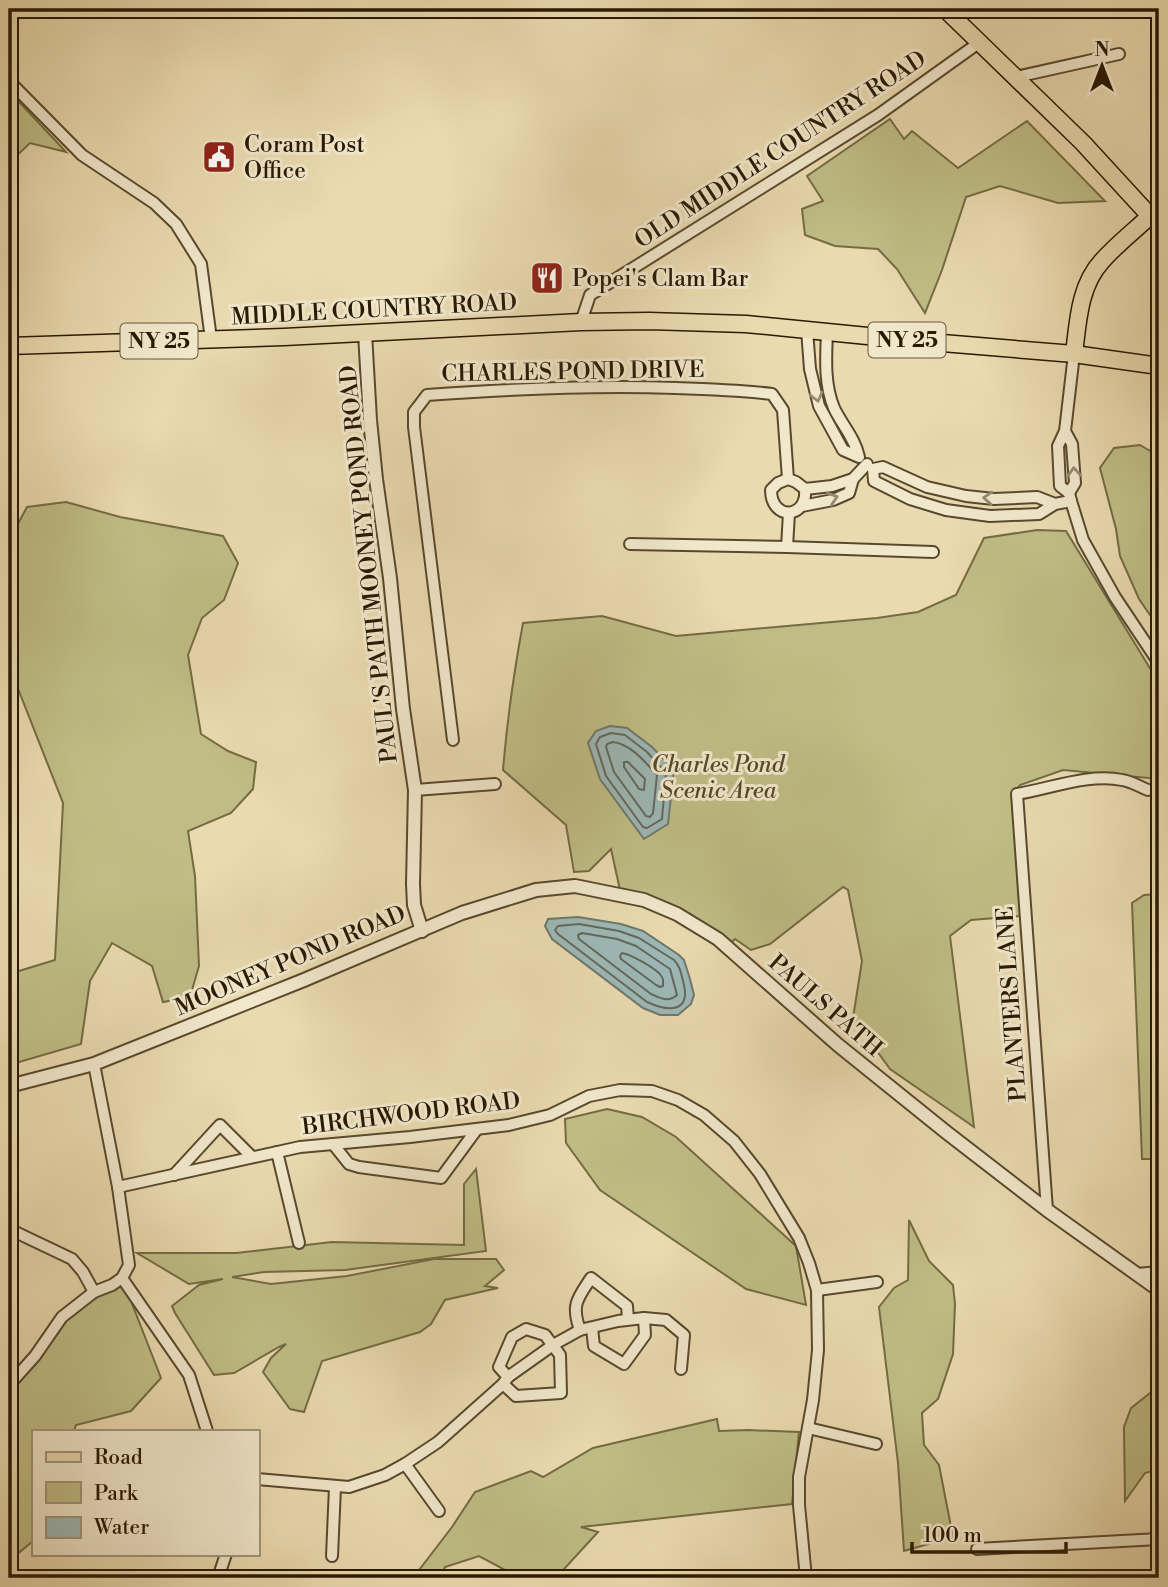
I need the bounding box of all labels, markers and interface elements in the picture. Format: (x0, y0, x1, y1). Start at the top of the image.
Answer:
north arrow (1066, 32, 1136, 102)
text: N (1094, 38, 1110, 62)
street label: OLD MIDDLE COUNTRY ROAD (630, 45, 932, 255)
place label: Coram Post Office (244, 131, 365, 185)
public building icon: Coram Post Office (200, 138, 238, 176)
restaurant icon: Popei's Clam Bar (528, 259, 566, 297)
place label: Popei's Clam Bar (572, 265, 748, 293)
street label: MIDDLE COUNTRY ROAD (230, 289, 518, 331)
road number: NY 25 (869, 322, 946, 358)
road number: NY 25 (120, 324, 198, 358)
street label: CHARLES POND DRIVE (441, 356, 705, 388)
street label: PAUL'S PATH MOONEY POND ROAD (334, 364, 404, 764)
one-way arrow (809, 391, 823, 403)
one-way arrow (1067, 466, 1082, 477)
one-way arrow (982, 491, 993, 506)
one-way arrow (827, 492, 839, 507)
park label: Charles Pond Scenic Area (651, 751, 786, 805)
street label: MOONEY POND ROAD (171, 900, 410, 1022)
street label: PLANTERS LANE (991, 905, 1033, 1102)
street label: PAULS PATH (763, 949, 888, 1063)
street label: BIRCHWOOD ROAD (299, 1087, 522, 1141)
legend (32, 1430, 259, 1556)
text: Road (94, 1445, 143, 1471)
text: Park (94, 1481, 139, 1507)
scale bar (912, 1510, 1066, 1554)
text: Water (93, 1515, 149, 1541)
text: 100 m (923, 1523, 982, 1549)

